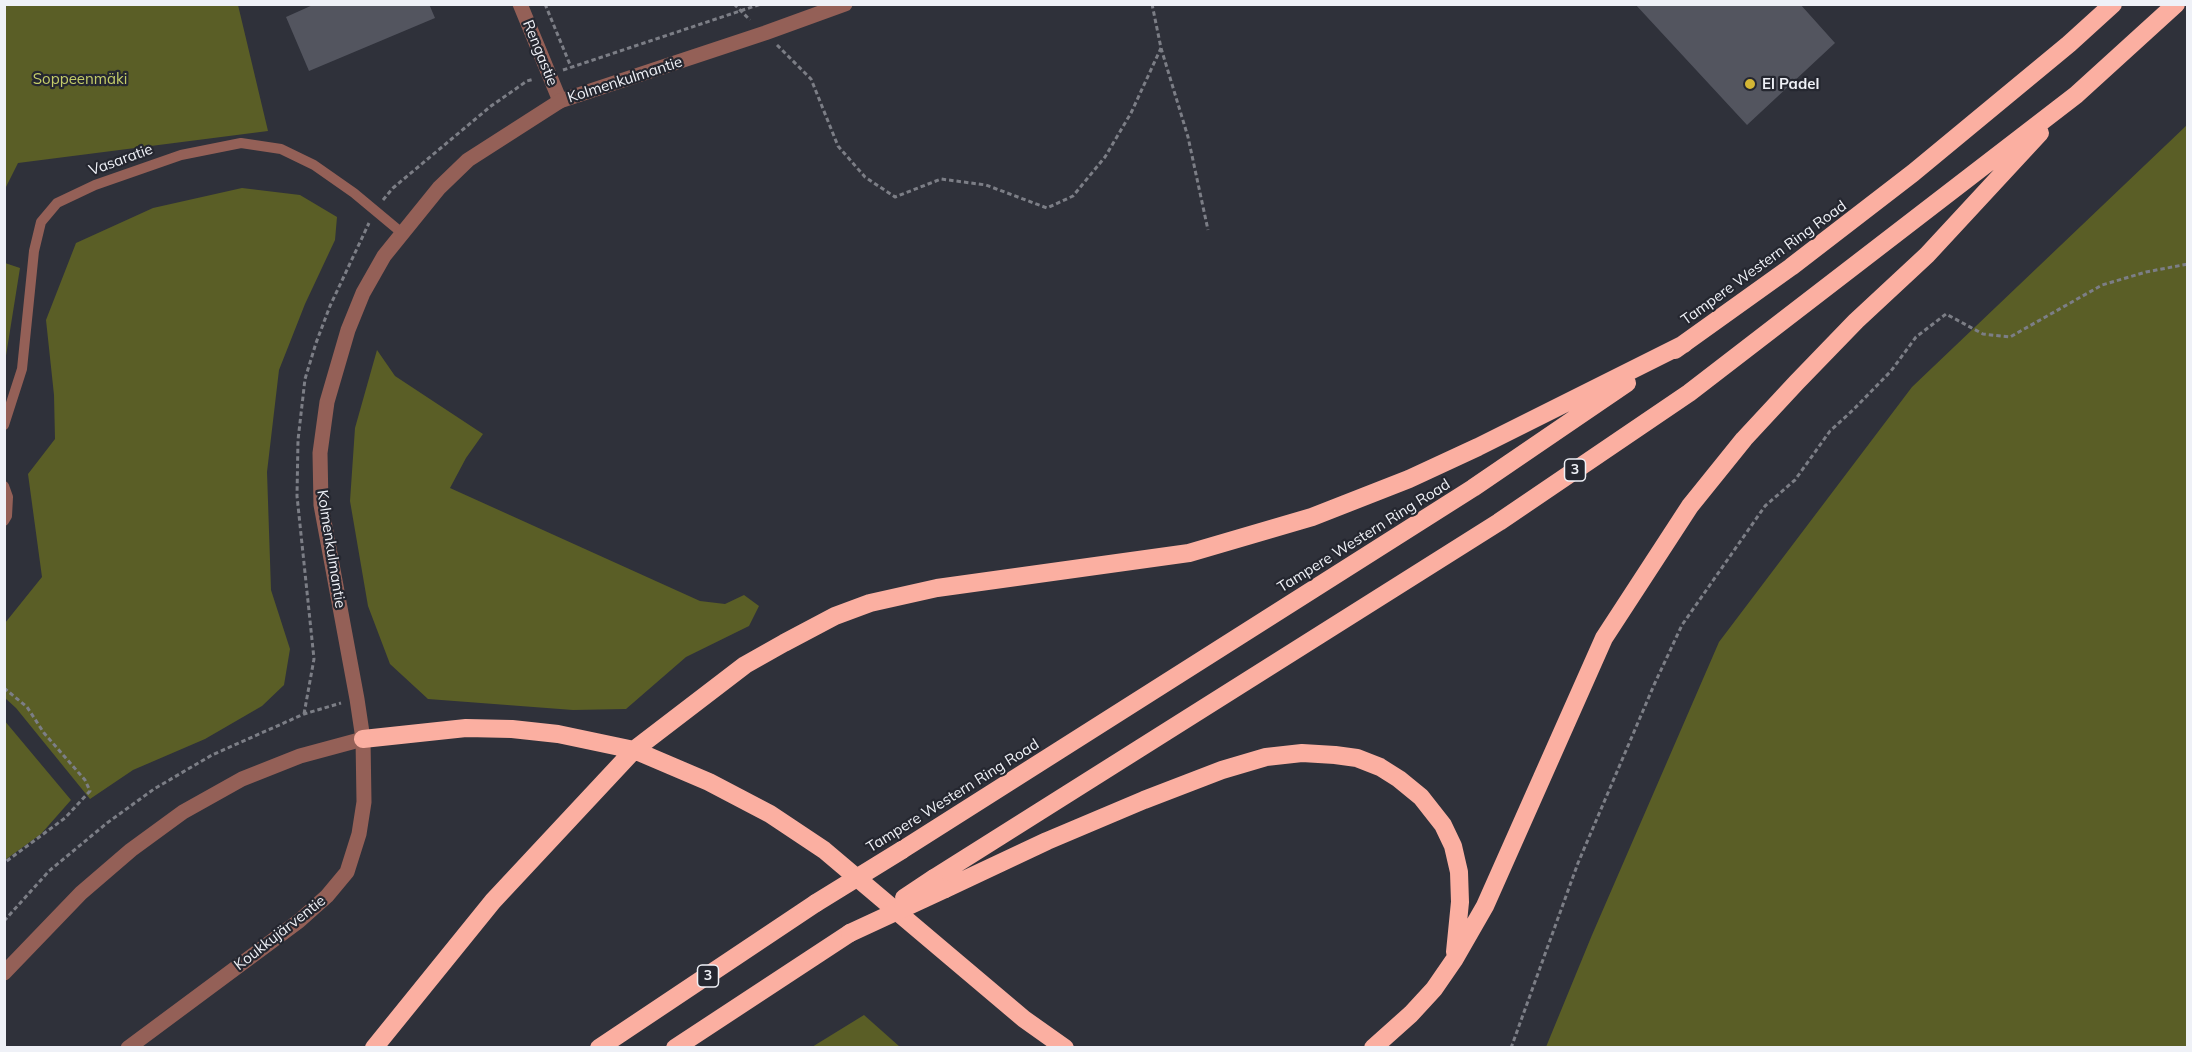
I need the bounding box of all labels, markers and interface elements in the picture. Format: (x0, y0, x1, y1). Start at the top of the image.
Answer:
street label: Rengastie (519, 17, 561, 89)
street label: Kolmenkulmantie (565, 53, 685, 107)
park label: Soppeenmäki (33, 70, 127, 88)
place label: El Padel (1762, 75, 1819, 93)
marker: El Padel (1743, 77, 1757, 91)
street label: Vasaratie (87, 140, 155, 180)
street label: Tampere Western Ring Road (1678, 197, 1850, 329)
road number: 3 (1564, 459, 1586, 481)
street label: Tampere Western Ring Road (1274, 475, 1454, 597)
street label: Kolmenkulmantie (313, 489, 349, 609)
street label: Tampere Western Ring Road (863, 735, 1043, 857)
street label: Koukkujärventie (231, 892, 329, 974)
road number: 3 (698, 965, 718, 987)

